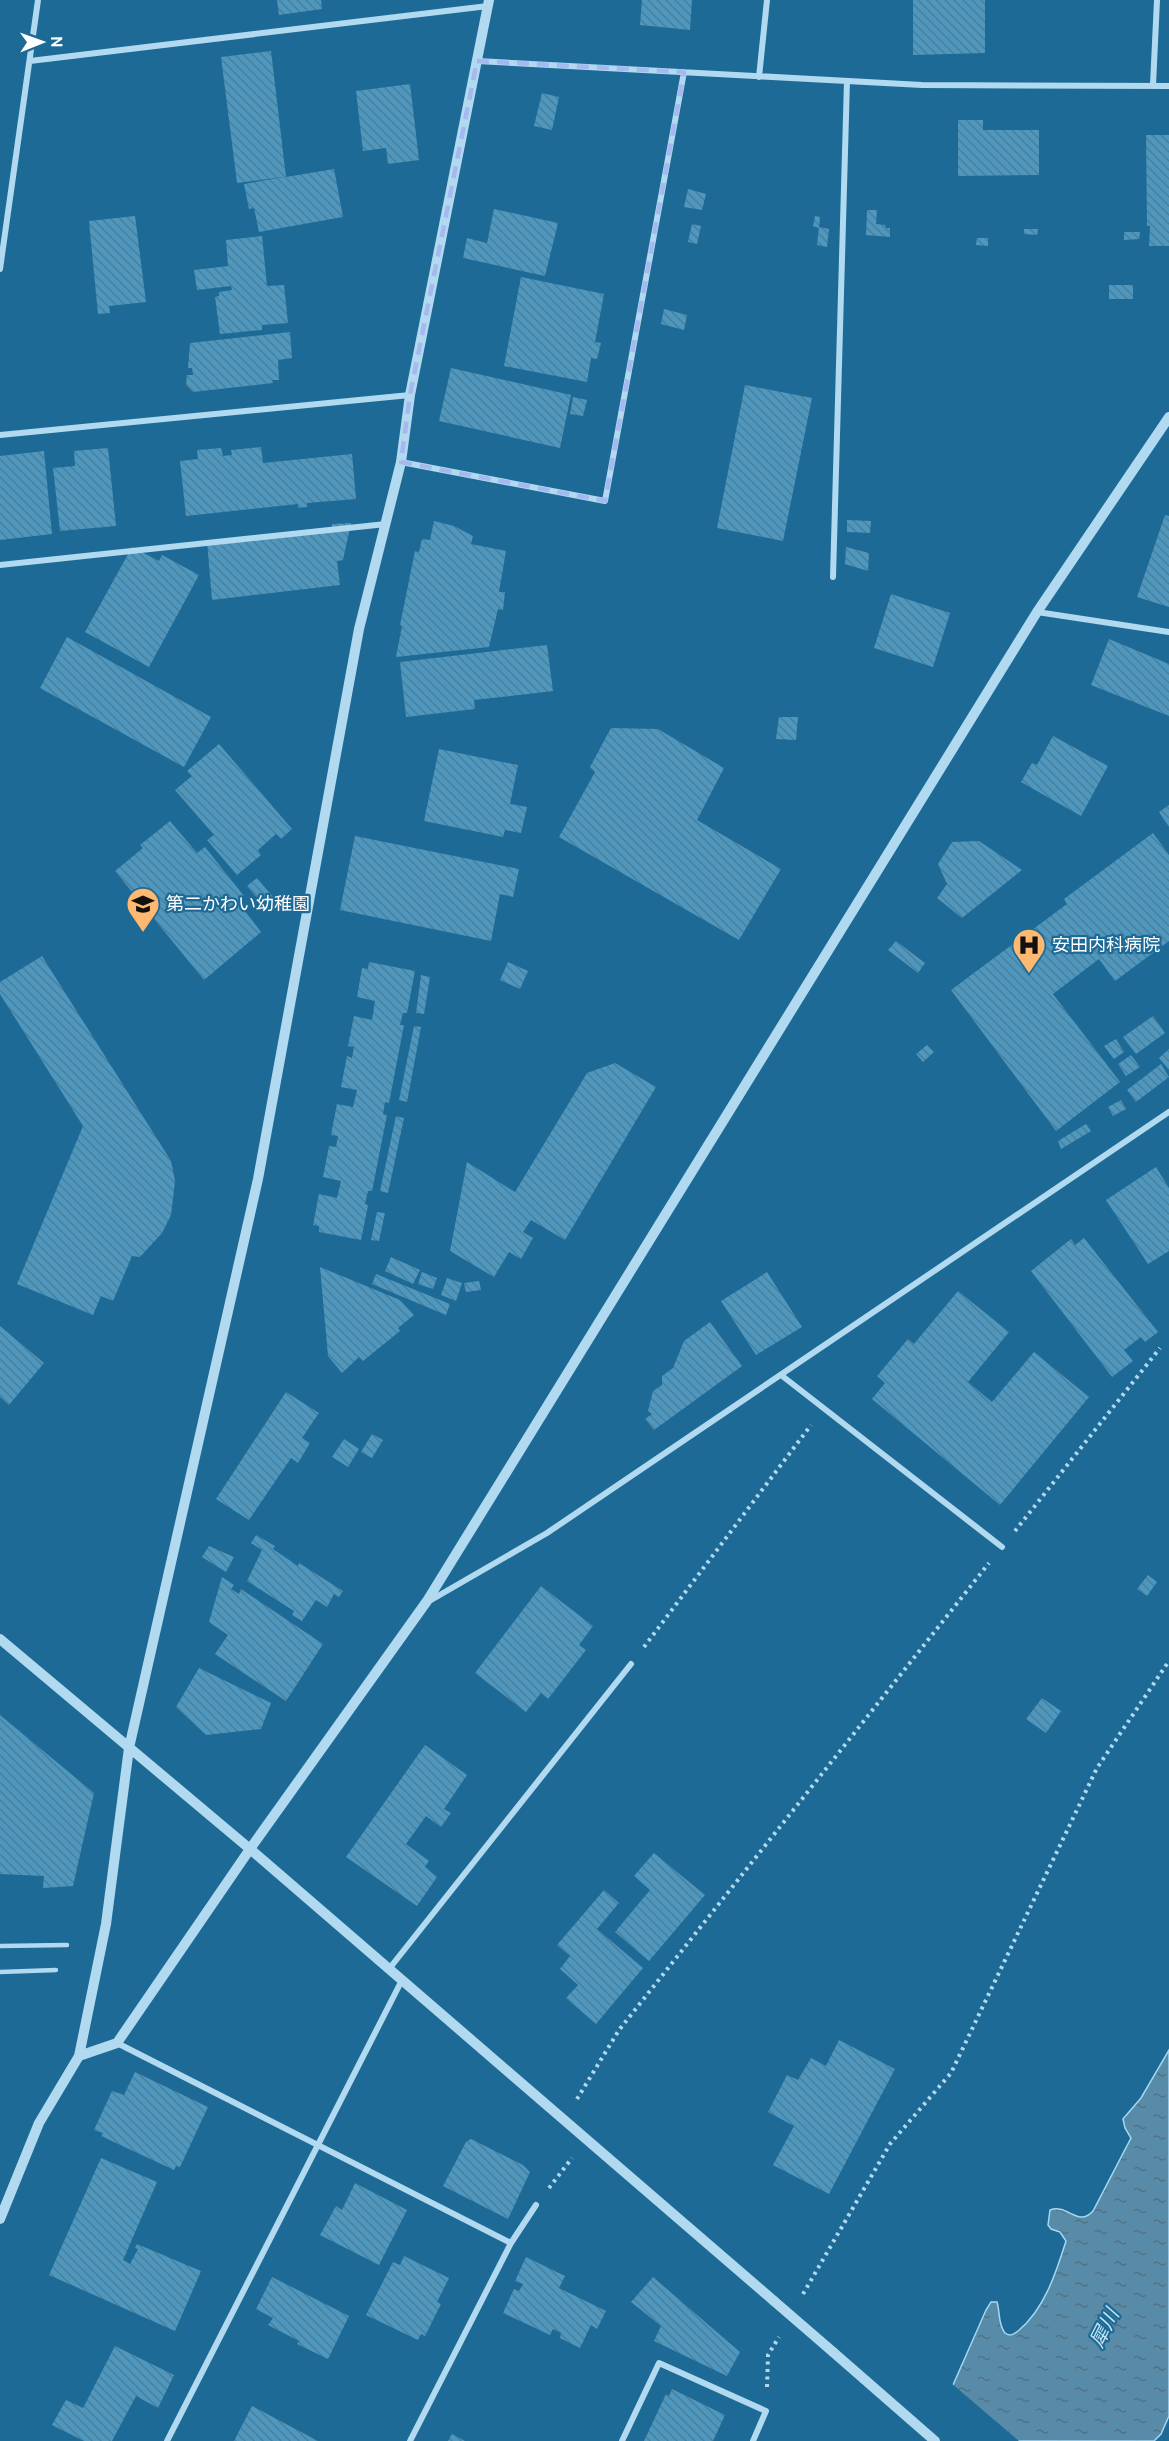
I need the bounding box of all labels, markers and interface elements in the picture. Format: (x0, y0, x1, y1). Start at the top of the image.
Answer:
north arrow (12, 12, 72, 72)
text: N (47, 36, 66, 48)
school or university icon: 第二かわい幼稚園 (125, 886, 161, 933)
place label: 第二かわい幼稚園 (166, 893, 310, 915)
hospital icon: 安田内科病院 (1011, 927, 1047, 974)
place label: 安田内科病院 (1052, 934, 1160, 956)
water label: 犀川 (1084, 2303, 1125, 2351)

